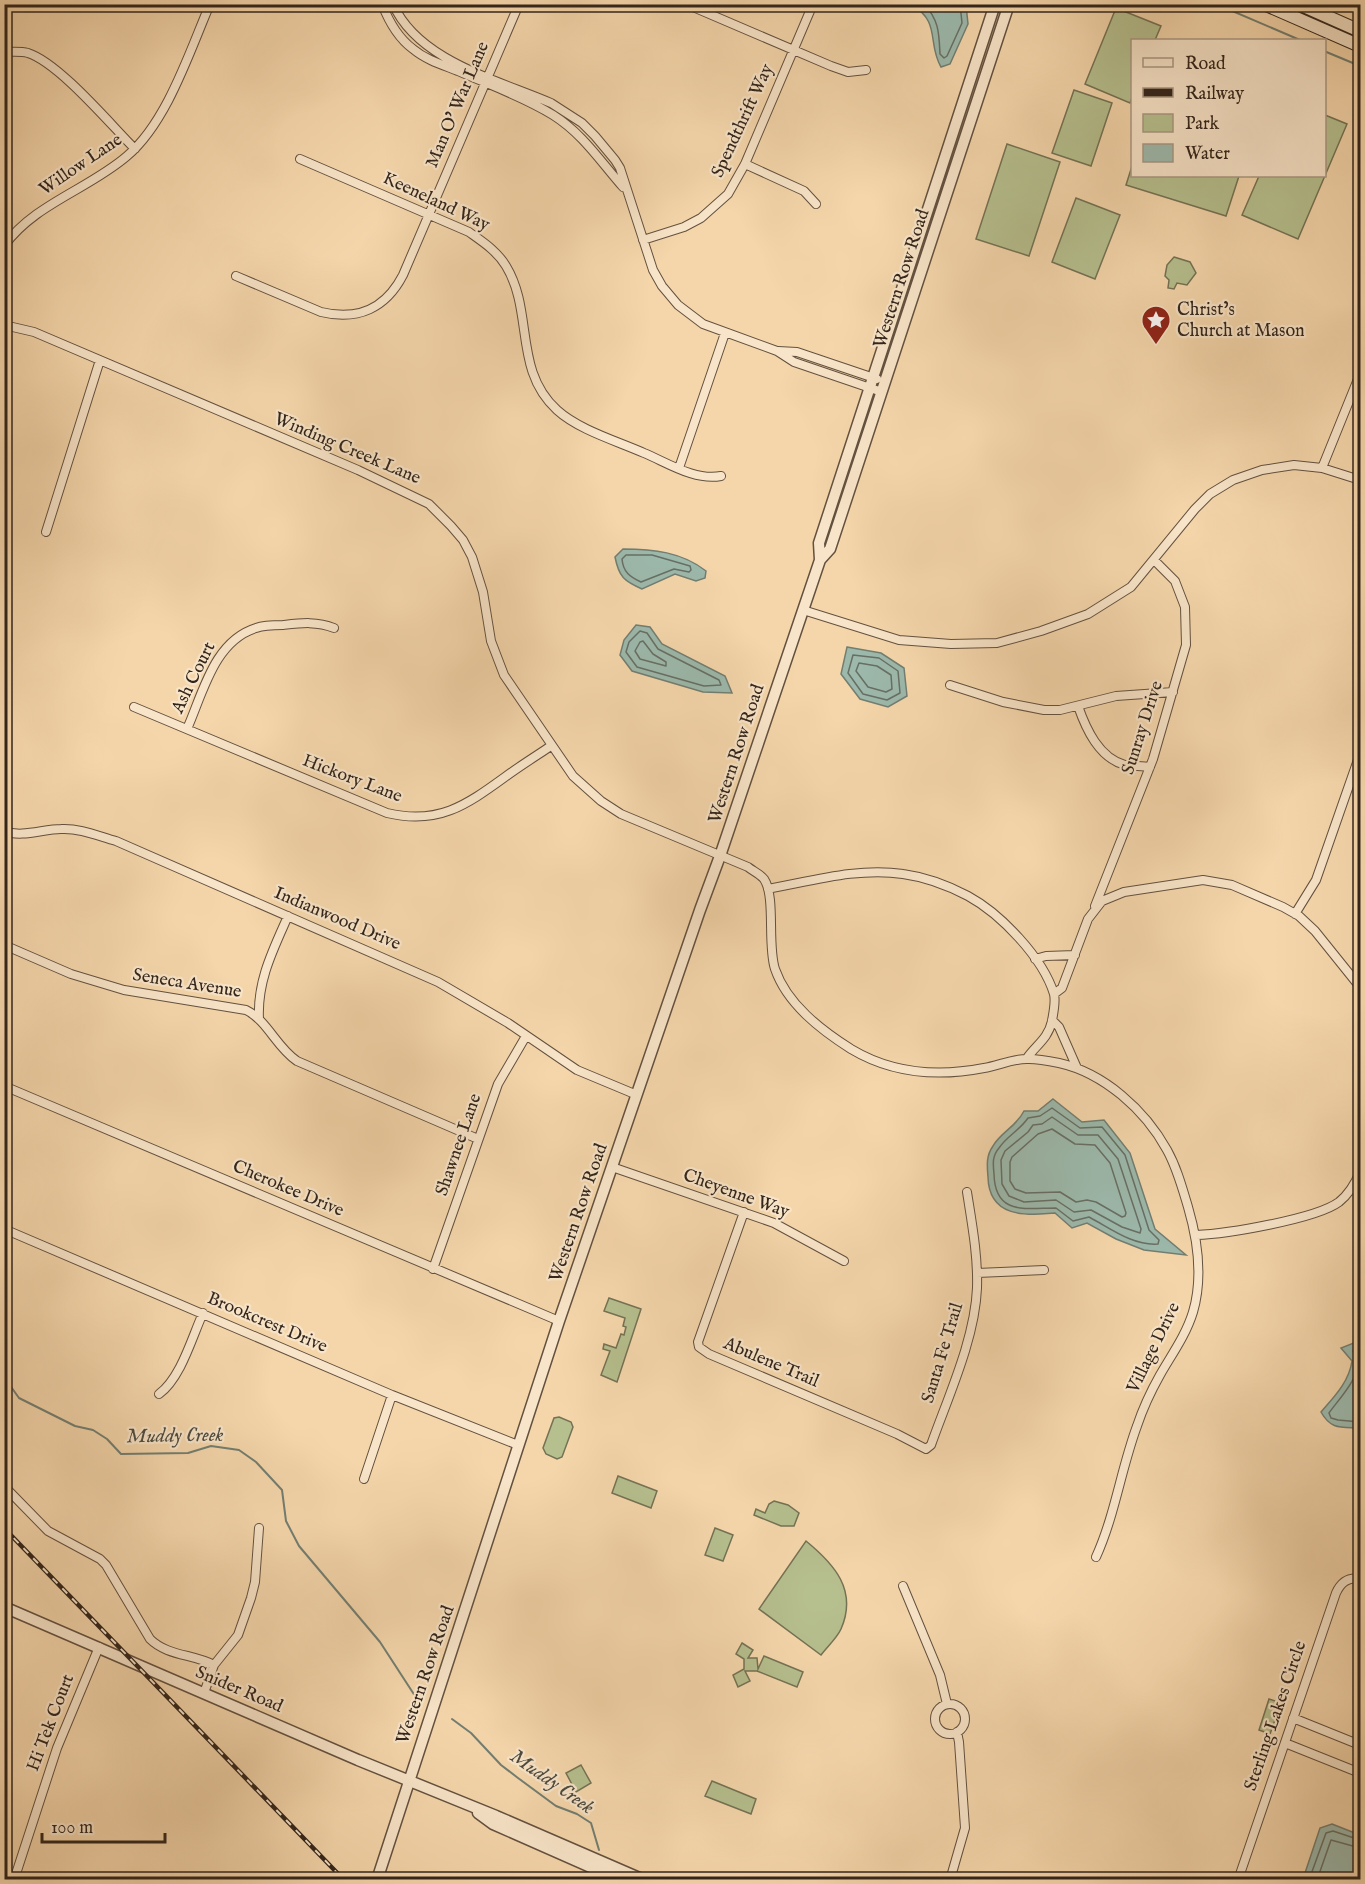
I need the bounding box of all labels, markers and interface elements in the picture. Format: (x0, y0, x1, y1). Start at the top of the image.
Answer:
street label: Man O’ War Lane (421, 38, 495, 172)
legend (1131, 39, 1326, 177)
text: Road (1185, 53, 1226, 76)
street label: Spendthrift Way (707, 60, 779, 181)
text: Railway (1185, 83, 1244, 106)
text: Park (1185, 113, 1220, 136)
street label: Willow Lane (35, 129, 127, 201)
text: Water (1185, 143, 1230, 166)
street label: Keeneland Way (379, 167, 493, 237)
street label: Western Row Road (869, 206, 935, 351)
place label: Christ’s Church at Mason (1177, 299, 1305, 343)
place icon: Christ’s Church at Mason (1140, 304, 1172, 346)
street label: Winding Creek Lane (270, 408, 424, 490)
street label: Ash Court (166, 639, 221, 718)
street label: Sunray Drive (1117, 678, 1169, 778)
street label: Western Row Road (704, 681, 770, 826)
street label: Hickory Lane (299, 749, 405, 809)
street label: Indianwood Drive (270, 882, 404, 956)
street label: Seneca Avenue (131, 964, 243, 1004)
street label: Shawnee Lane (431, 1091, 487, 1199)
street label: Western Row Road (545, 1140, 614, 1285)
street label: Cherokee Drive (229, 1155, 347, 1223)
street label: Cheyenne Way (680, 1164, 792, 1224)
street label: Brookcrest Drive (203, 1287, 331, 1359)
street label: Village Drive (1122, 1299, 1186, 1398)
street label: Santa Fe Trail (917, 1300, 969, 1406)
street label: Abulene Trail (719, 1332, 822, 1393)
water label: Muddy Creek (126, 1423, 224, 1449)
street label: Western Row Road (392, 1602, 461, 1747)
street label: Sterling Lakes Circle (1240, 1638, 1312, 1794)
street label: Snider Road (192, 1661, 286, 1719)
street label: Hi Tek Court (22, 1671, 80, 1775)
water label: Muddy Creek (505, 1744, 599, 1820)
scale bar (42, 1806, 165, 1844)
text: 100 m (51, 1817, 93, 1840)

